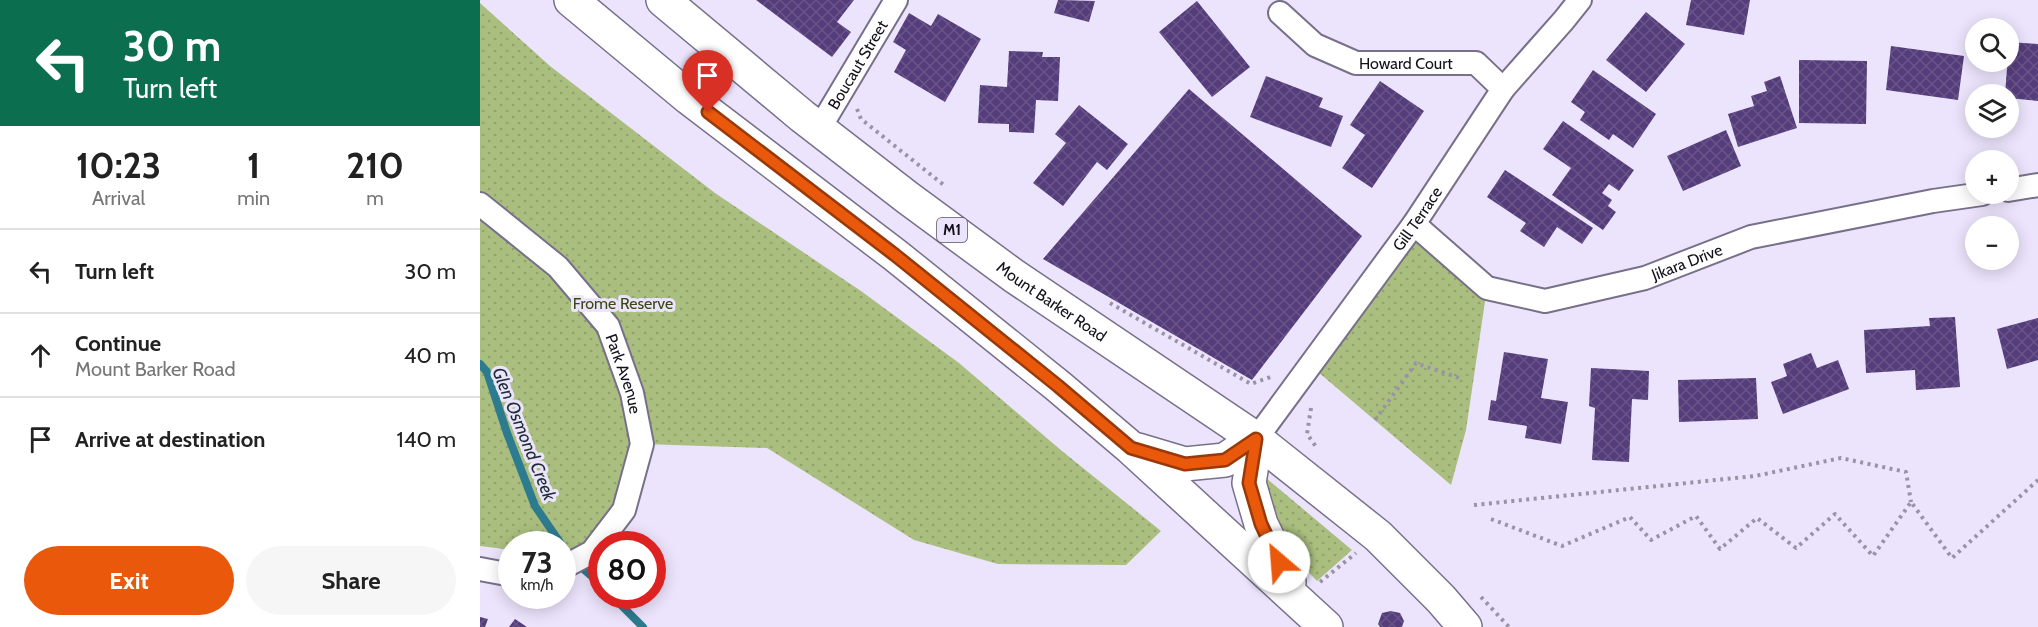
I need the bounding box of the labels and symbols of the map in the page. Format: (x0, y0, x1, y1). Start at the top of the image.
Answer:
street label: Boucaut Street (824, 16, 892, 113)
pin (682, 50, 733, 112)
street label: Howard Court (1359, 54, 1453, 73)
street label: Gill Terrace (1389, 183, 1446, 255)
road number: M1 (937, 218, 967, 242)
street label: Jikara Drive (1648, 240, 1725, 285)
street label: Mount Barker Road (993, 258, 1110, 346)
park label: Frome Reserve (573, 294, 673, 313)
street label: Park Avenue (602, 331, 645, 415)
water label: Glen Osmond Creek (487, 364, 561, 505)
position arrow (1247, 530, 1311, 594)
speed limit sign: 80 (588, 531, 666, 609)

